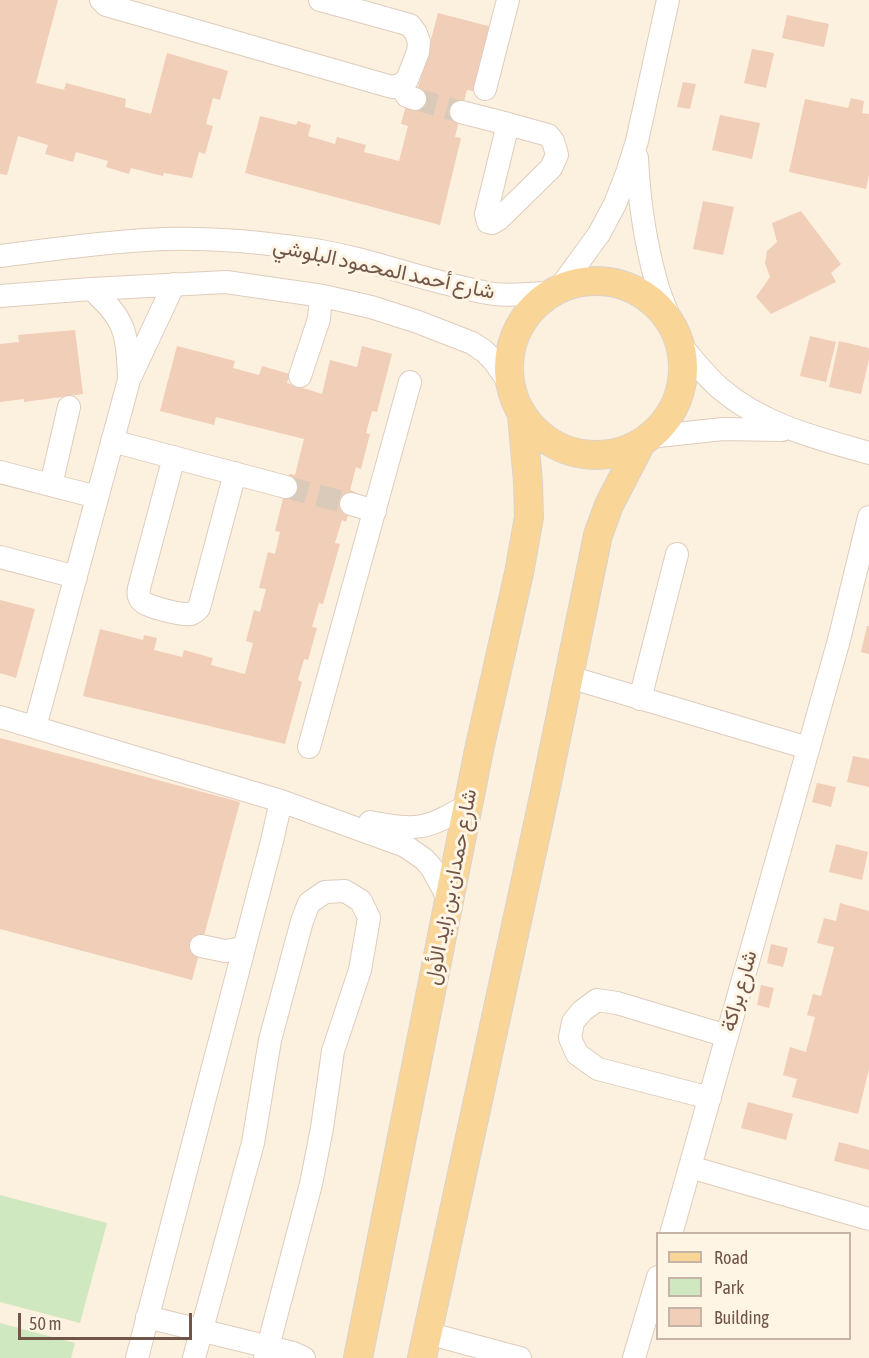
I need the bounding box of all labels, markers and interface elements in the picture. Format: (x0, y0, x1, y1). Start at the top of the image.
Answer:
street label: شارع أحمد المحمود البلوشي (271, 233, 497, 305)
street label: شارع حمدان بن زايد الأول (420, 787, 482, 987)
street label: شارع براكة (715, 948, 763, 1034)
legend (656, 1232, 851, 1340)
text: Road (714, 1247, 748, 1268)
text: Park (714, 1277, 744, 1298)
scale bar (21, 1301, 195, 1339)
text: Building (714, 1307, 769, 1328)
text: 50 m (29, 1313, 61, 1334)

